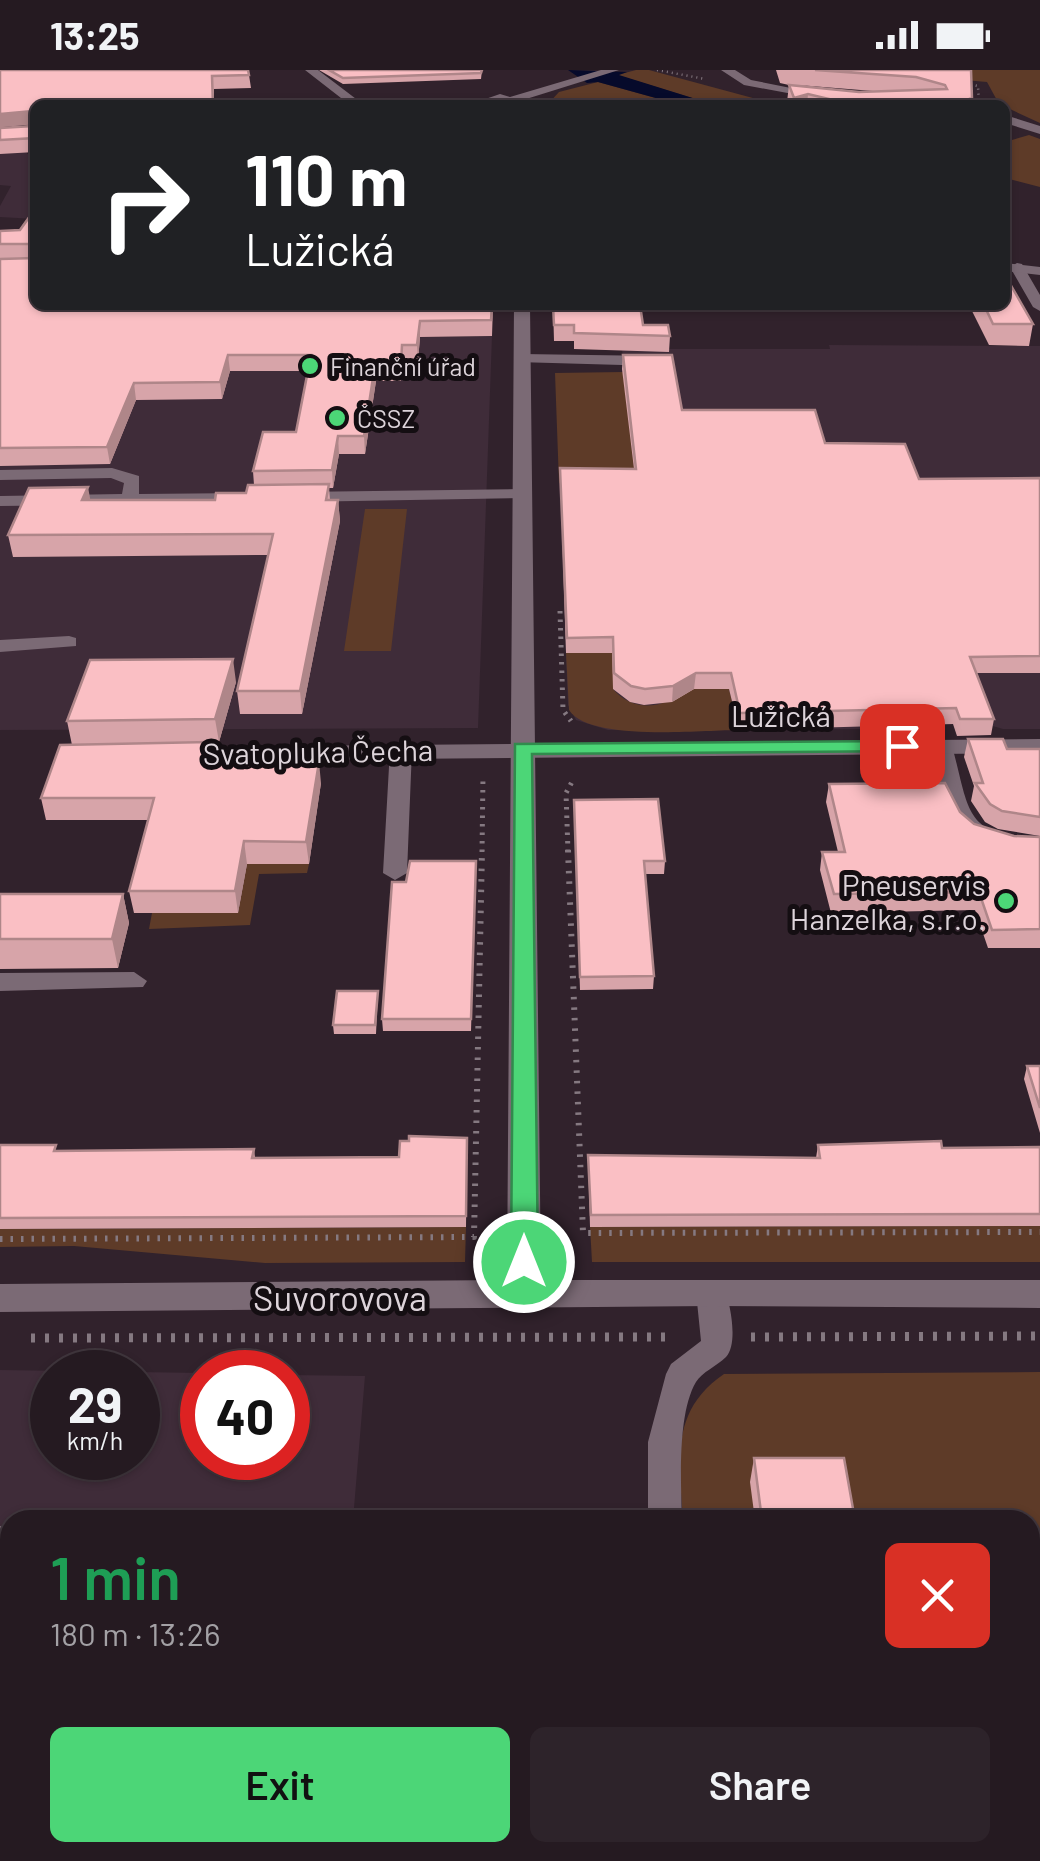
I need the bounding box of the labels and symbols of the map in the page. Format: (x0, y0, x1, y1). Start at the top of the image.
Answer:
place label: Finanční úřad (330, 351, 476, 381)
marker: Finanční úřad (299, 355, 321, 377)
place label: ČSSZ (357, 403, 415, 433)
marker: ČSSZ (326, 407, 348, 429)
street label: Lužická (731, 697, 831, 733)
pin (860, 704, 945, 789)
street label: Svatopluka Čecha (203, 731, 433, 771)
place label: Pneuservis Hanzelka, s.r.o. (790, 866, 986, 936)
marker: Pneuservis Hanzelka, s.r.o. (995, 890, 1017, 912)
position arrow (472, 1210, 576, 1314)
street label: Suvorovova (253, 1276, 427, 1318)
speed limit sign: 40 (180, 1350, 310, 1480)

